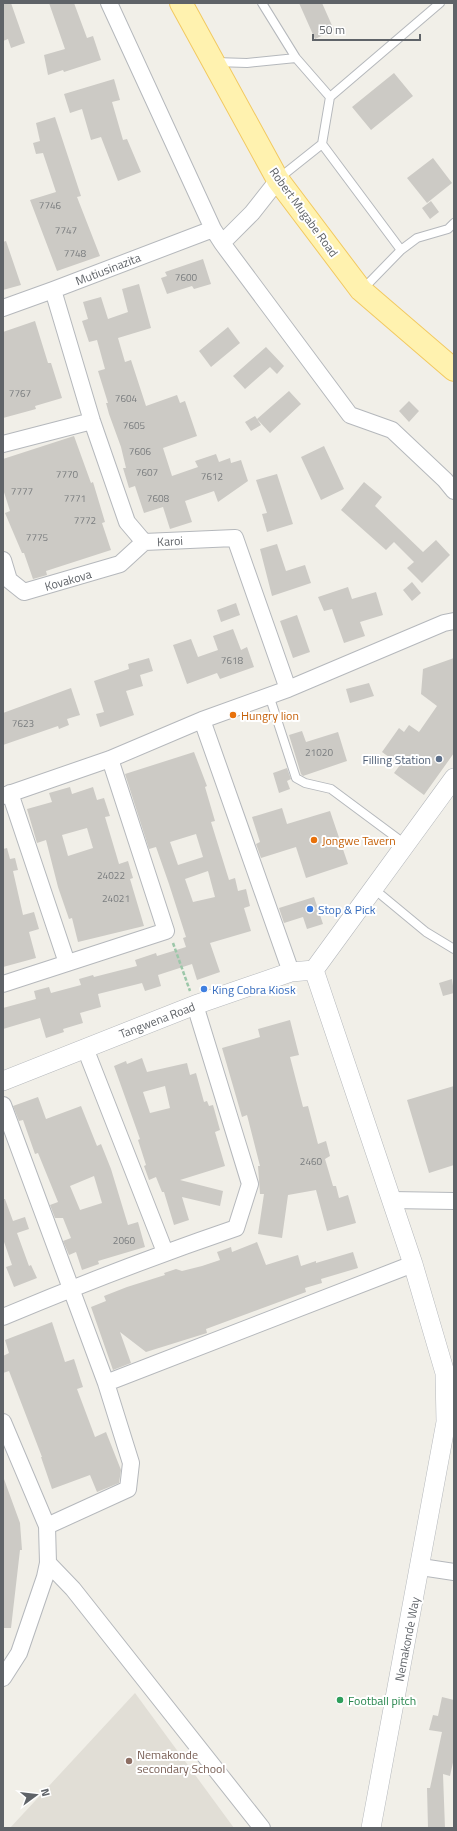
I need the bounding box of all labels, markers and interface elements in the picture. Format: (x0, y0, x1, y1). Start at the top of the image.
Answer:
scale bar (313, 16, 420, 42)
text: 50 m (319, 20, 345, 39)
street label: Robert Mugabe Road (265, 163, 343, 261)
house number: 7746 (39, 198, 62, 213)
house number: 7747 (55, 223, 77, 238)
house number: 7748 (64, 246, 87, 261)
street label: Mutiusinazita (73, 248, 143, 290)
house number: 7600 (175, 270, 198, 285)
house number: 7767 (9, 386, 31, 401)
house number: 7604 (115, 391, 138, 406)
house number: 7605 (123, 418, 146, 433)
house number: 7606 (129, 444, 152, 459)
house number: 7607 (136, 465, 158, 480)
house number: 7770 (56, 467, 79, 482)
house number: 7612 (201, 469, 223, 484)
house number: 7777 (11, 484, 33, 499)
house number: 7771 (64, 491, 86, 506)
house number: 7608 (147, 491, 170, 506)
house number: 7772 (74, 513, 96, 528)
house number: 7775 (26, 530, 49, 545)
street label: Karoi (157, 531, 183, 551)
street label: Kovakova (42, 564, 94, 596)
house number: 7618 (221, 653, 244, 668)
place label: Hungry lion (241, 706, 299, 725)
marker: Hungry lion (228, 710, 238, 720)
house number: 7623 (12, 716, 34, 731)
house number: 21020 (305, 745, 333, 760)
place label: Filling Station (362, 750, 431, 769)
marker: Filling Station (434, 754, 444, 764)
place label: Jongwe Tavern (322, 831, 396, 850)
marker: Jongwe Tavern (309, 835, 319, 845)
house number: 24022 (97, 868, 125, 883)
house number: 24021 (102, 891, 130, 906)
place label: Stop & Pick (318, 900, 376, 919)
marker: Stop & Pick (305, 904, 315, 914)
place label: King Cobra Kiosk (212, 980, 296, 999)
marker: King Cobra Kiosk (199, 984, 209, 994)
street label: Tangwena Road (116, 997, 198, 1043)
house number: 2460 (300, 1154, 323, 1169)
house number: 2060 (113, 1233, 136, 1248)
street label: Nemakonde Way (389, 1595, 425, 1683)
place label: Football pitch (348, 1691, 416, 1710)
marker: Football pitch (335, 1695, 345, 1705)
place label: Nemakonde secondary School (137, 1745, 225, 1778)
marker: Nemakonde secondary School (124, 1756, 134, 1766)
north arrow (16, 1775, 56, 1815)
text: N (37, 1787, 54, 1798)

